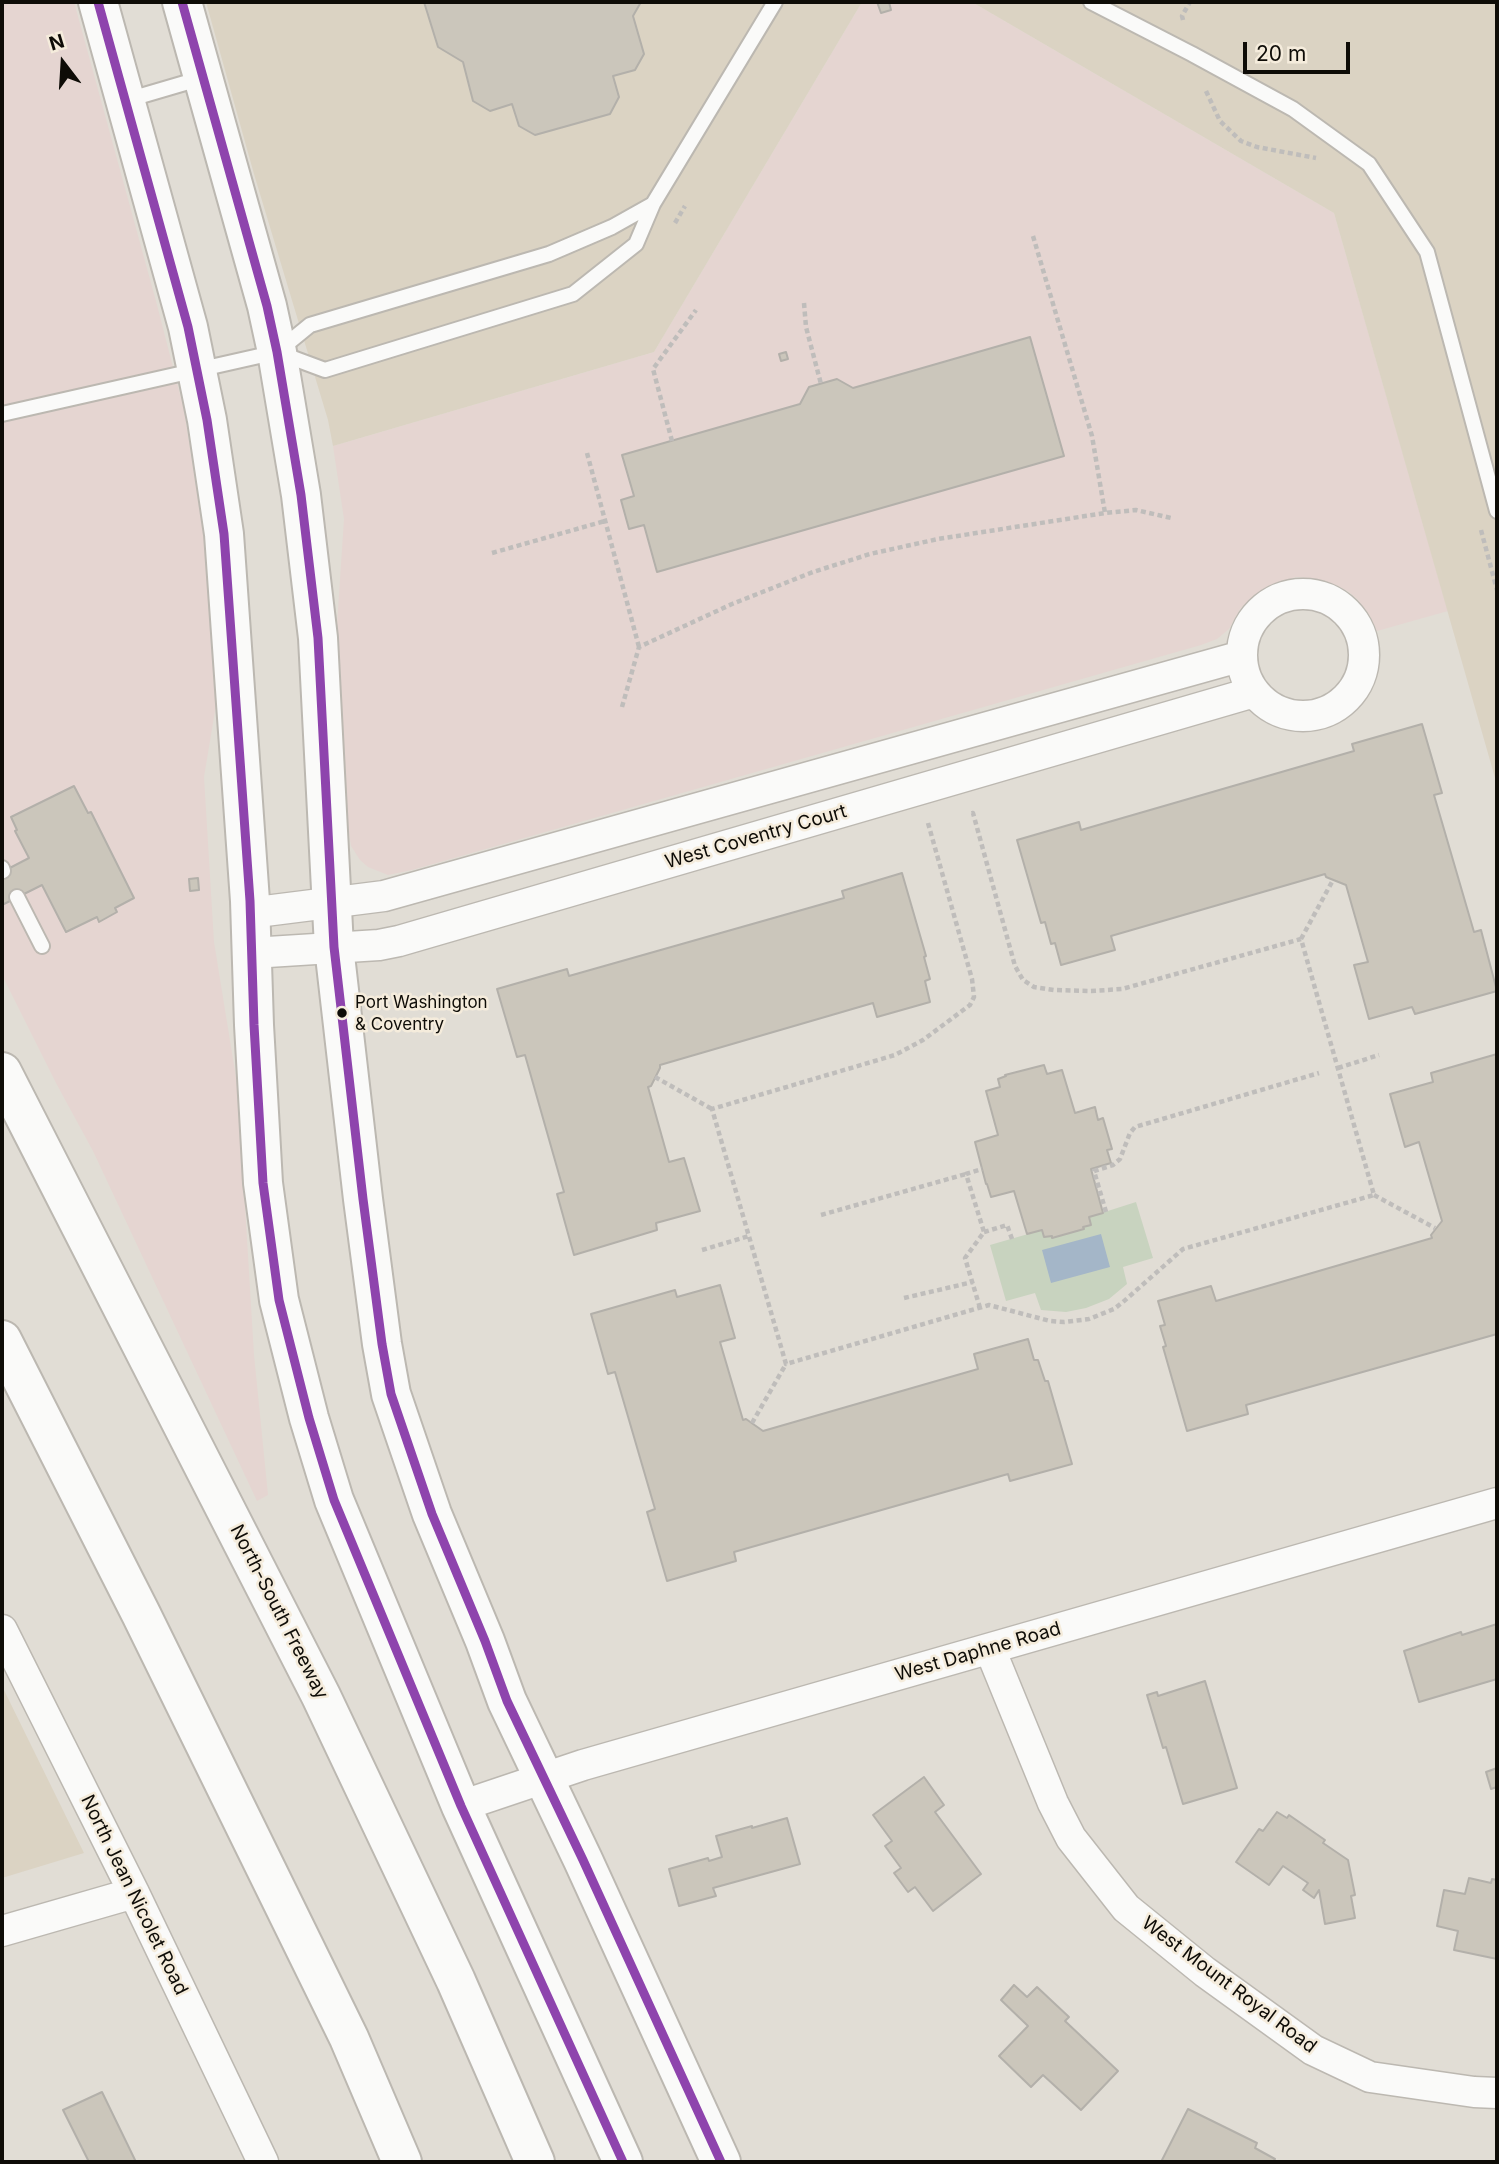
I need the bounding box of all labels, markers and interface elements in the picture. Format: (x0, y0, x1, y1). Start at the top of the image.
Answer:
north arrow (28, 28, 98, 98)
scale bar (1247, 28, 1354, 72)
text: N (46, 29, 67, 56)
text: 20 m (1256, 41, 1306, 66)
street label: West Coventry Court (663, 800, 849, 874)
place label: Port Washington & Coventry (355, 993, 488, 1033)
marker: Port Washington & Coventry (335, 1006, 349, 1020)
street label: North-South Freeway (225, 1521, 333, 1703)
street label: West Daphne Road (893, 1617, 1063, 1687)
street label: North Jean Nicolet Road (76, 1791, 192, 1999)
street label: West Mount Royal Road (1137, 1912, 1321, 2058)

